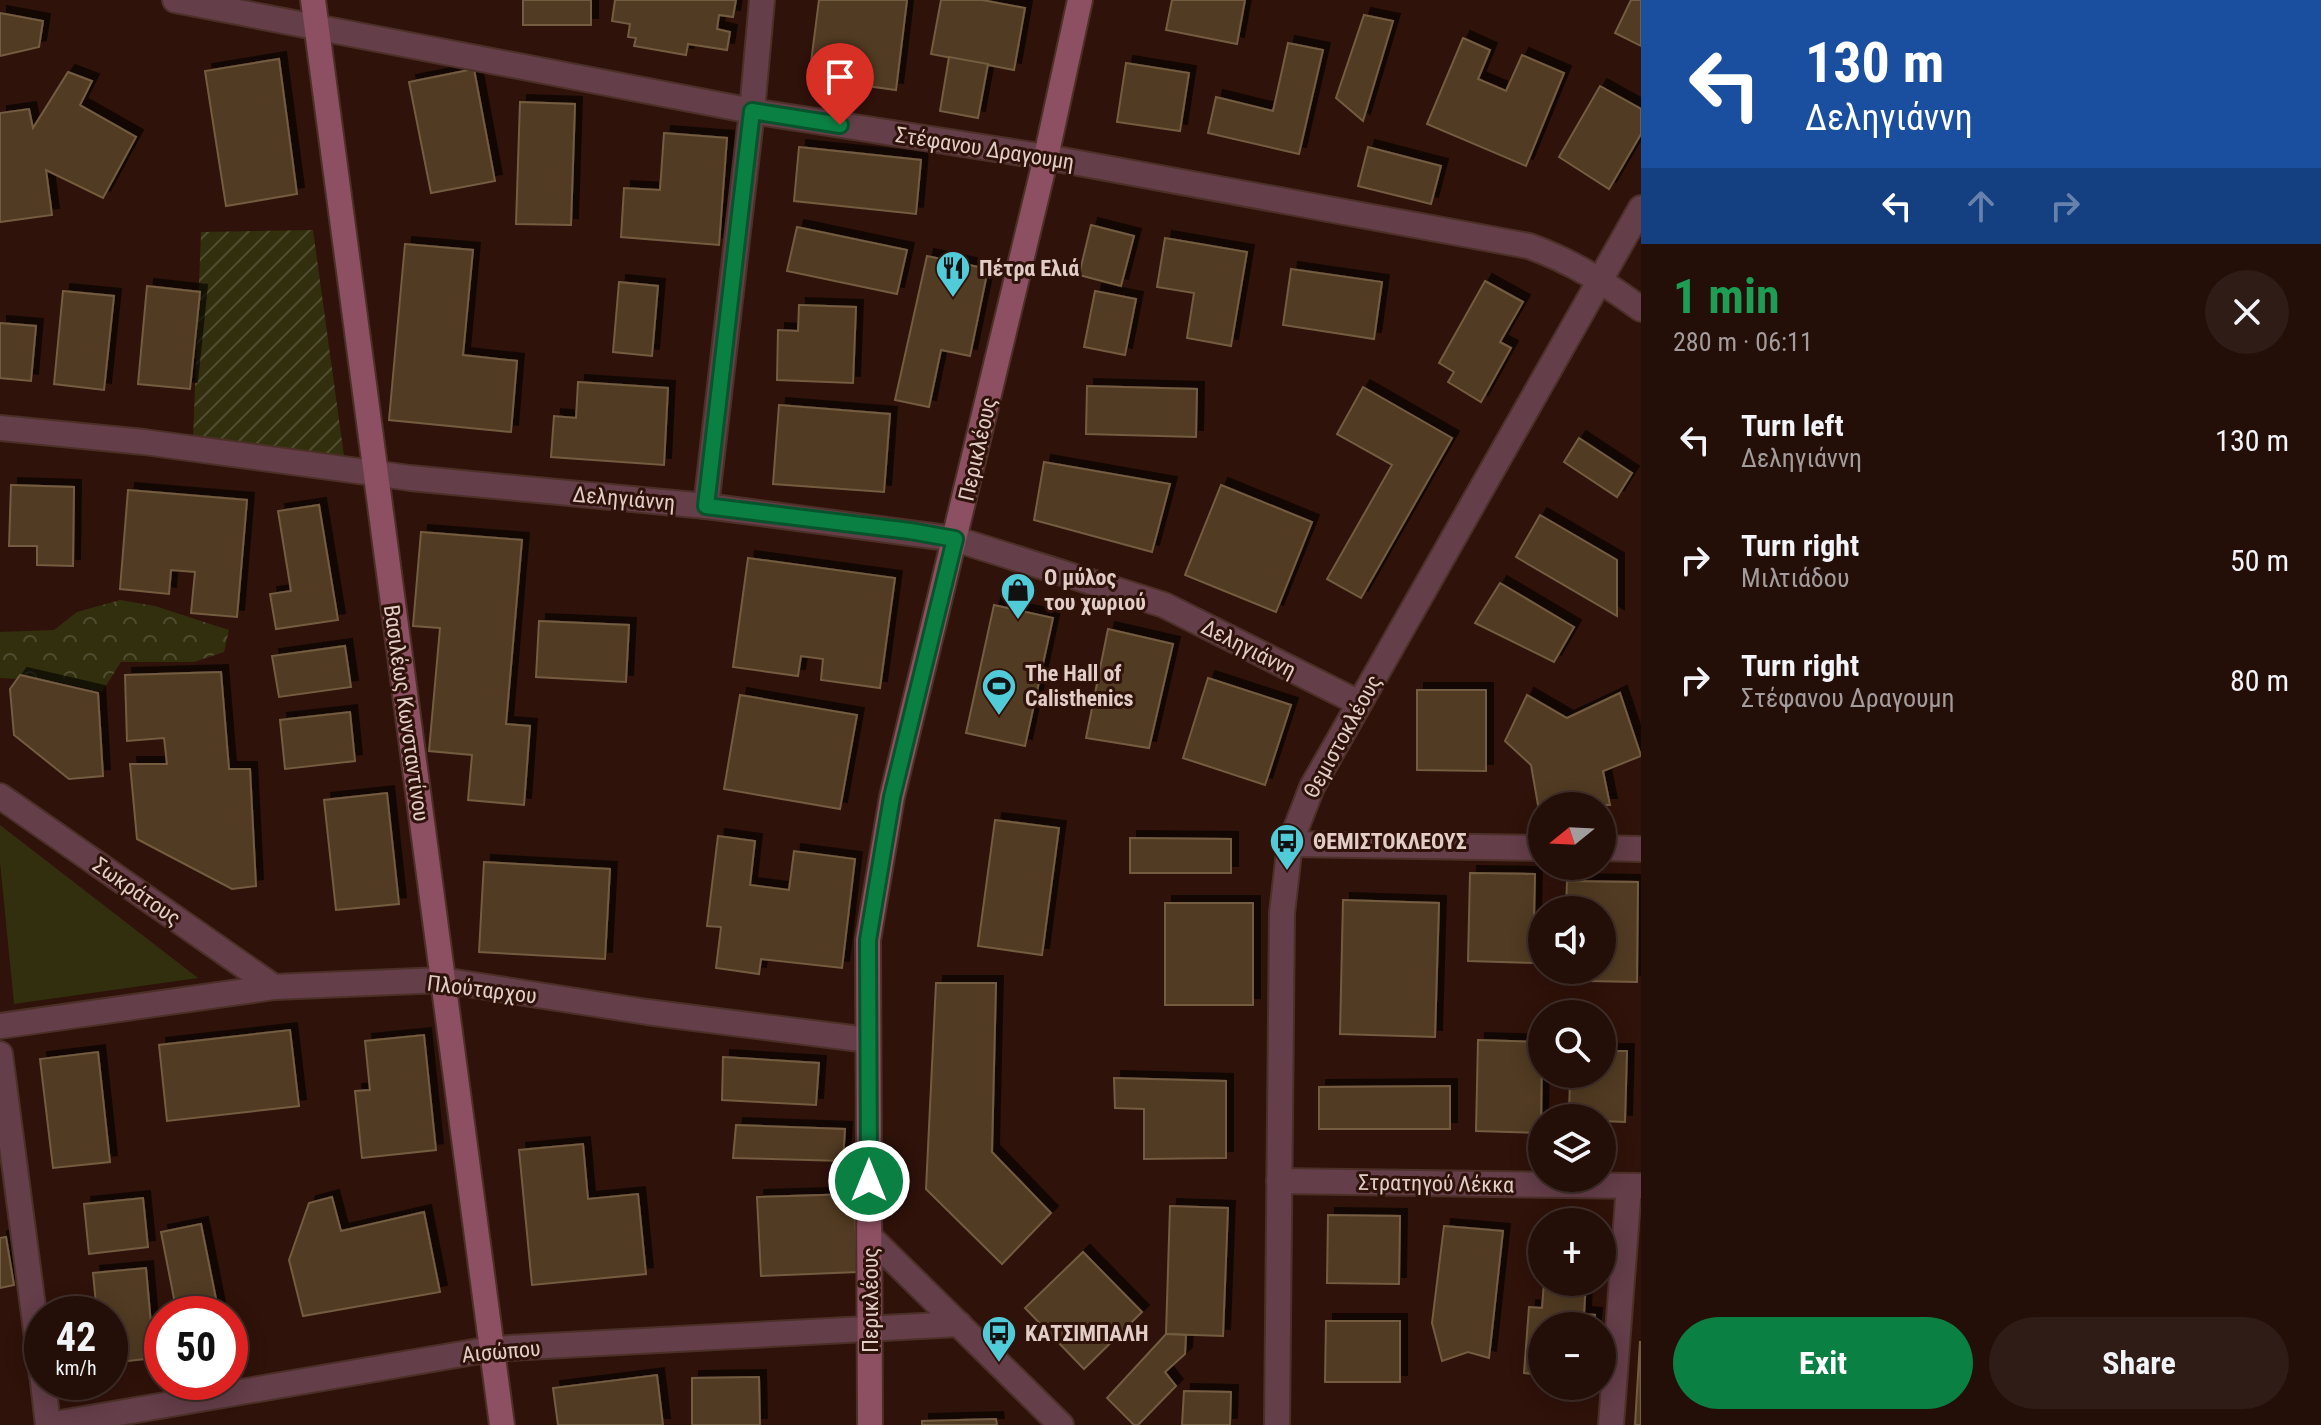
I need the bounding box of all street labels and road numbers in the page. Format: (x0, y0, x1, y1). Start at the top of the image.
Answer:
street label: Στέφανου Δραγουμη (894, 122, 1076, 175)
street label: Περικλέους (953, 395, 1002, 503)
street label: Δεληγιάννη (572, 482, 676, 515)
street label: Βασιλέως Κωνσταντίνου (379, 603, 434, 823)
street label: Δεληγιάννη (1197, 614, 1300, 683)
street label: Θεμιστοκλέους (1298, 670, 1387, 802)
street label: Σωκράτους (88, 852, 185, 931)
street label: Πλούταρχου (426, 970, 538, 1009)
street label: Στρατηγού Λέκκα (1358, 1170, 1514, 1197)
street label: Περικλέους (858, 1247, 883, 1353)
street label: Αισώπου (461, 1336, 541, 1367)

